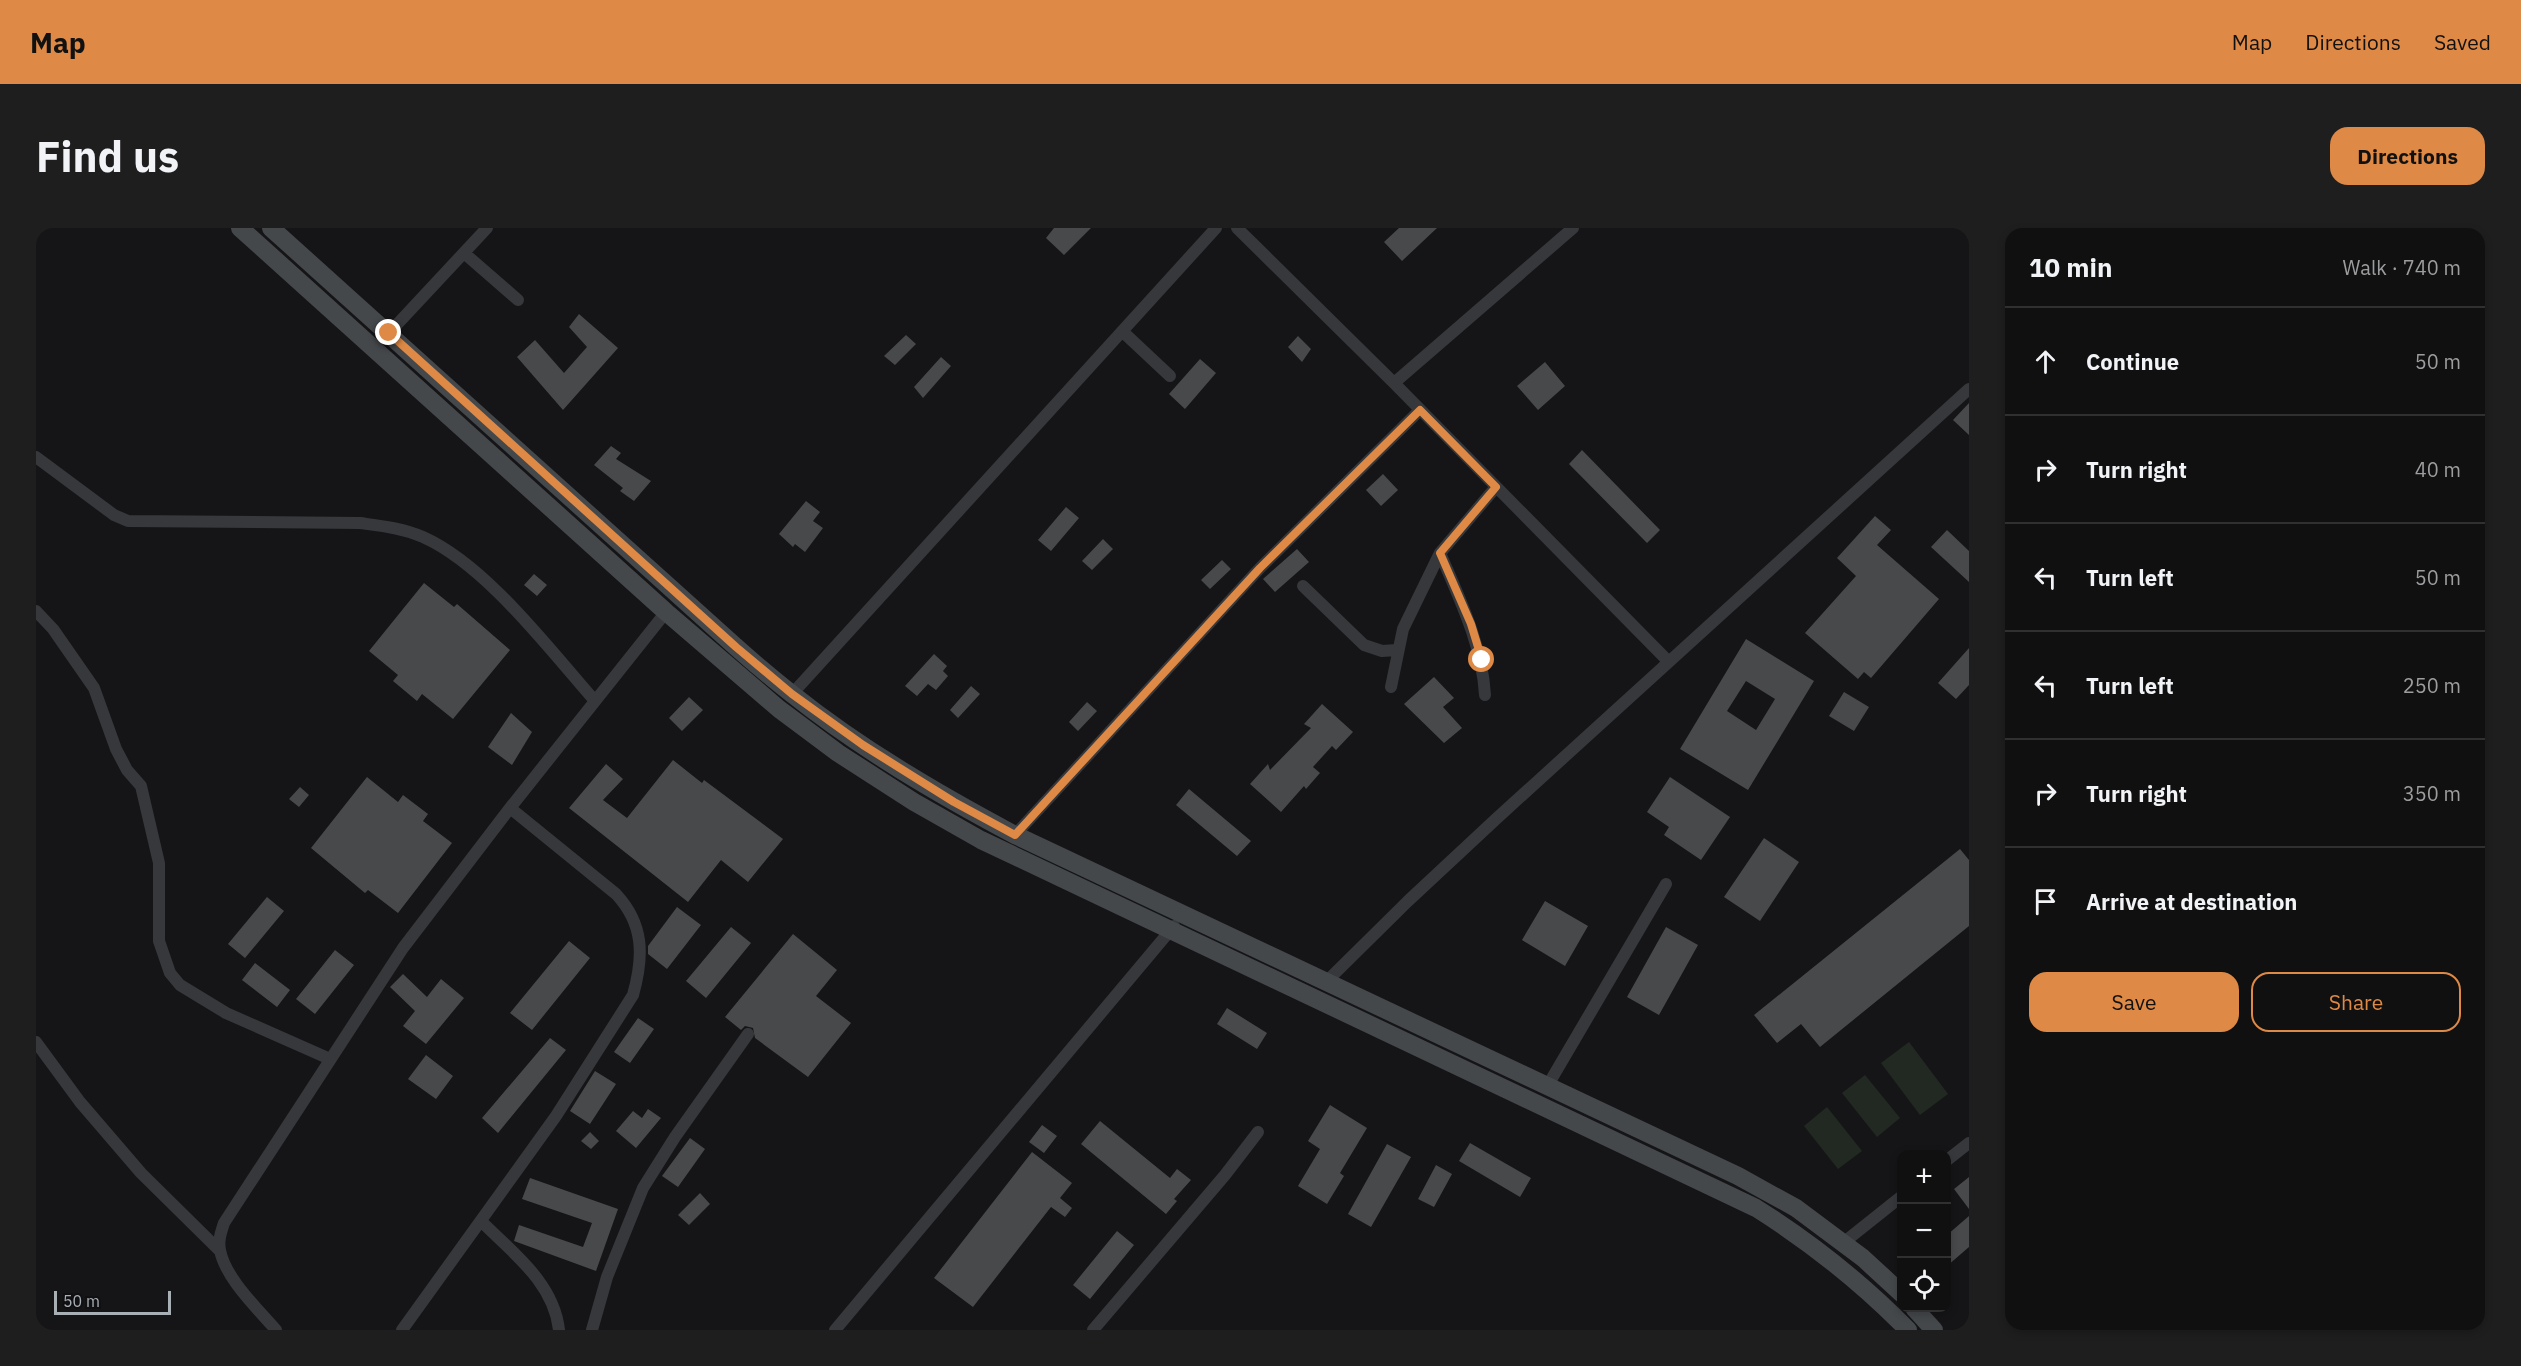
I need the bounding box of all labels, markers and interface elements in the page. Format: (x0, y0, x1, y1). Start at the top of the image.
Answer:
text: Map (30, 24, 86, 61)
text: Map (2232, 28, 2272, 56)
text: Directions (2305, 28, 2401, 56)
text: Saved (2434, 28, 2491, 56)
button: Directions (2330, 127, 2485, 185)
text: Find us (36, 129, 179, 184)
text: 10 min (2029, 250, 2113, 284)
text: Walk · 740 m (2343, 254, 2461, 281)
route end (375, 319, 401, 345)
icon: ahead (2029, 345, 2062, 378)
text: Continue (2086, 347, 2179, 376)
text: 50 m (2415, 348, 2461, 375)
icon: right (2029, 453, 2062, 486)
text: Turn right (2086, 455, 2187, 484)
text: 40 m (2415, 456, 2461, 483)
icon: left (2029, 561, 2062, 594)
text: Turn left (2086, 563, 2174, 592)
text: 50 m (2415, 564, 2461, 591)
route start (1468, 646, 1494, 672)
icon: left (2029, 669, 2062, 702)
text: Turn left (2086, 671, 2174, 700)
text: 250 m (2403, 672, 2461, 699)
icon: right (2029, 777, 2062, 810)
text: Turn right (2086, 779, 2187, 808)
text: 350 m (2403, 780, 2461, 807)
icon: arrive (2029, 885, 2062, 918)
text: Arrive at destination (2086, 887, 2297, 916)
button: Save (2029, 972, 2239, 1032)
button: Share (2251, 972, 2461, 1032)
map controls (1897, 1150, 1951, 1312)
button: + (1897, 1150, 1951, 1204)
button: − (1897, 1204, 1951, 1258)
button: locate (1897, 1258, 1951, 1312)
scale bar (54, 1288, 171, 1316)
text: 50 m (63, 1291, 100, 1311)

